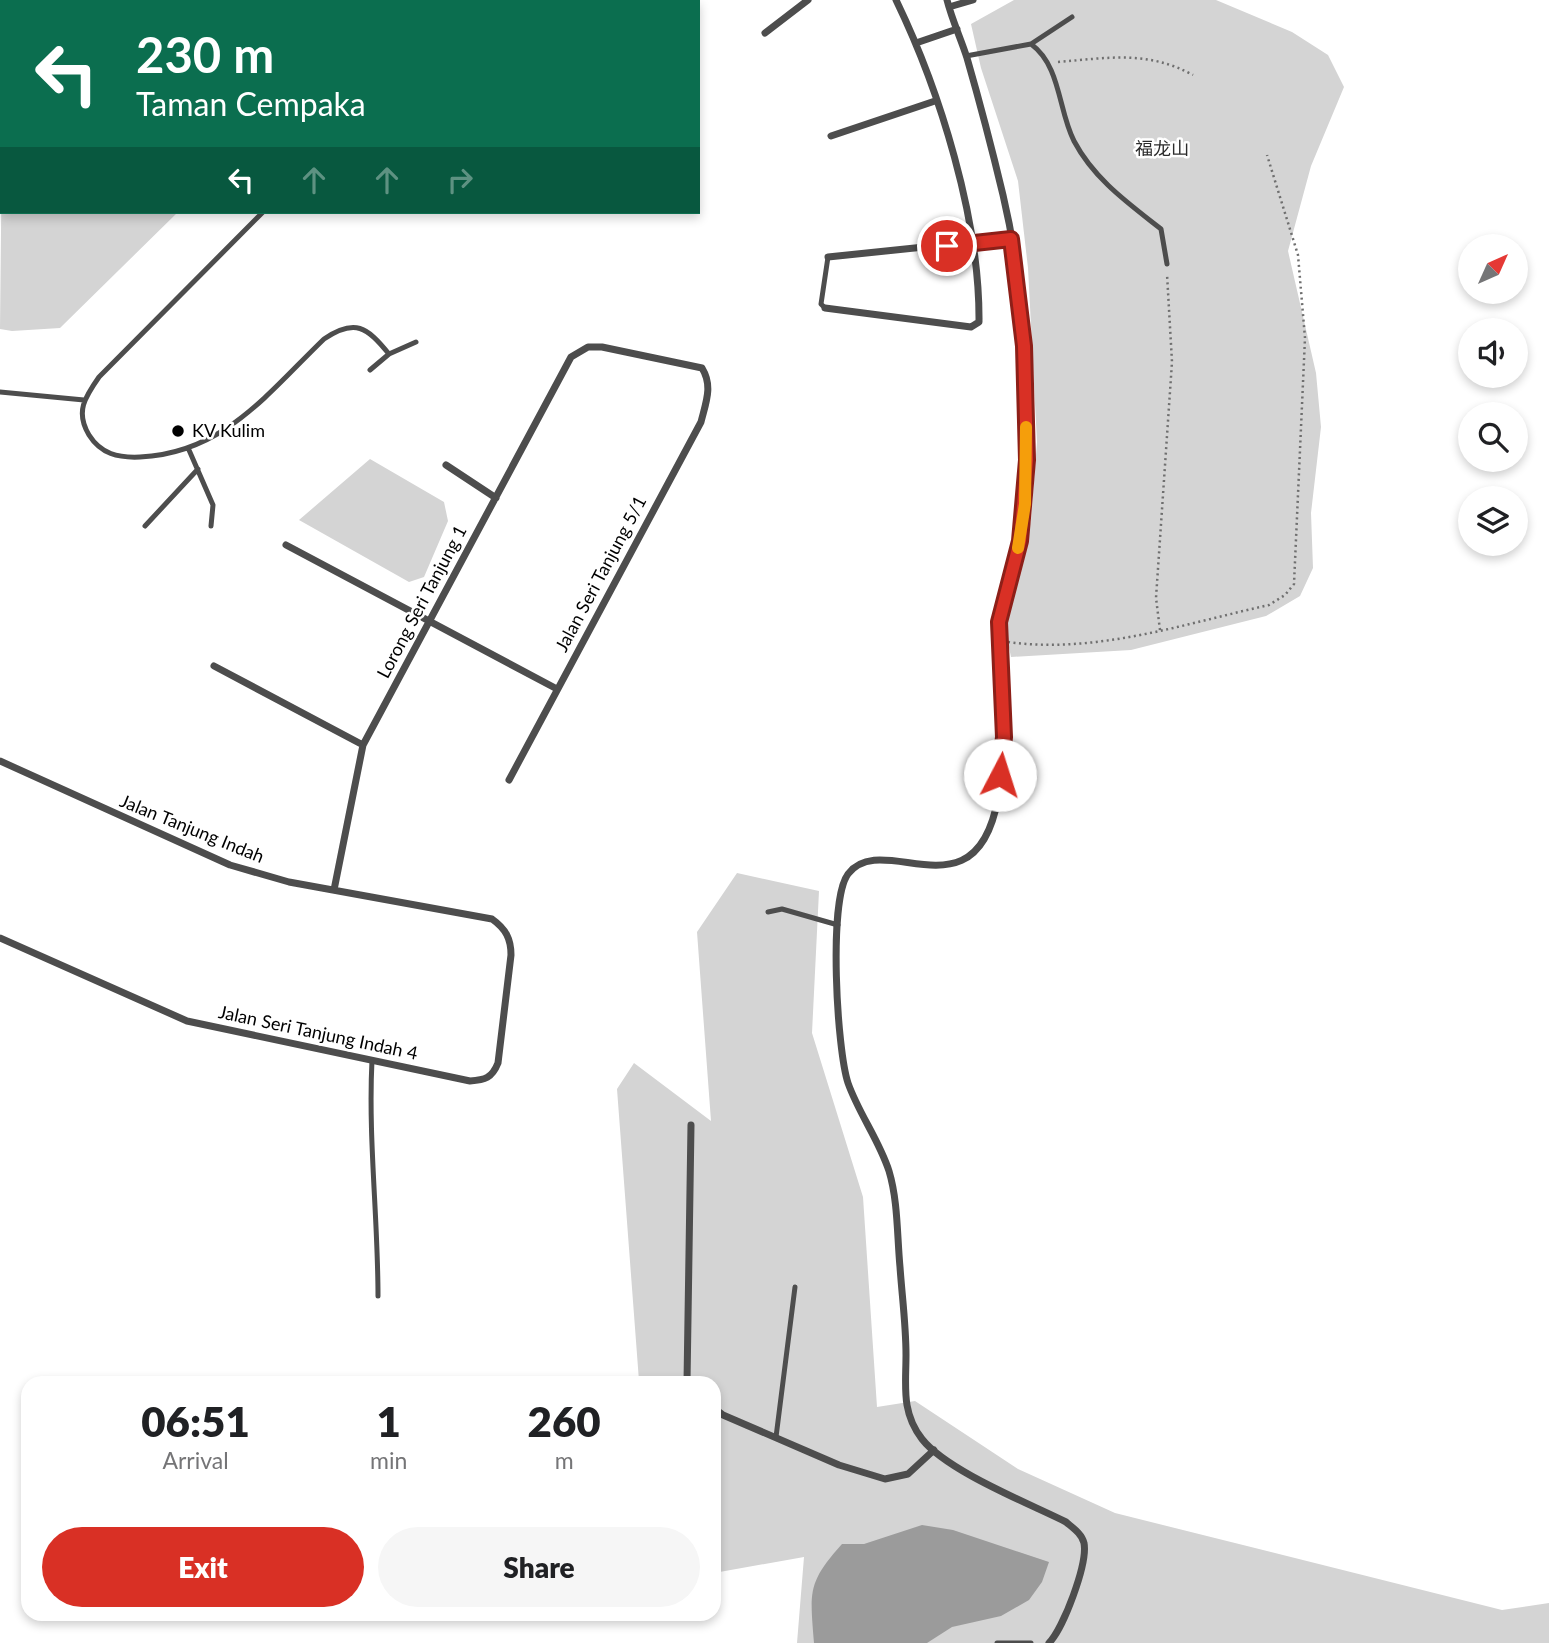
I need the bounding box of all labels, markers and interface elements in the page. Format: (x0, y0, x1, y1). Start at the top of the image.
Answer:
text: 230 m (136, 25, 274, 83)
icon: left (21, 28, 112, 119)
text: Taman Cempaka (136, 84, 366, 123)
park label: 福龙山 (1135, 137, 1189, 159)
icon: left (222, 161, 260, 199)
icon: ahead (295, 161, 333, 199)
icon: ahead (368, 161, 406, 199)
icon: right (441, 161, 479, 199)
pin (917, 216, 977, 276)
icon: arrive (928, 227, 966, 265)
north arrow (1458, 234, 1528, 304)
map controls (1458, 234, 1528, 556)
button: sound (1458, 318, 1528, 388)
button: search (1458, 402, 1528, 472)
place label: KV Kulim (192, 419, 265, 441)
marker: KV Kulim (170, 423, 186, 439)
button: layers (1458, 486, 1528, 556)
street label: Jalan Seri Tanjung 5/1 (550, 492, 650, 655)
street label: Lorong Seri Tanjung 1 (372, 521, 471, 682)
position arrow (963, 738, 1037, 812)
street label: Jalan Tanjung Indah (117, 789, 268, 867)
street label: Jalan Seri Tanjung Indah 4 (217, 1000, 420, 1064)
text: 06:51 (141, 1396, 250, 1446)
text: 1 (377, 1396, 401, 1446)
text: 260 (528, 1396, 601, 1446)
text: Arrival (162, 1446, 229, 1474)
text: min (370, 1446, 407, 1474)
text: m (555, 1446, 574, 1474)
button: Exit (42, 1527, 364, 1607)
button: Share (378, 1527, 700, 1607)

